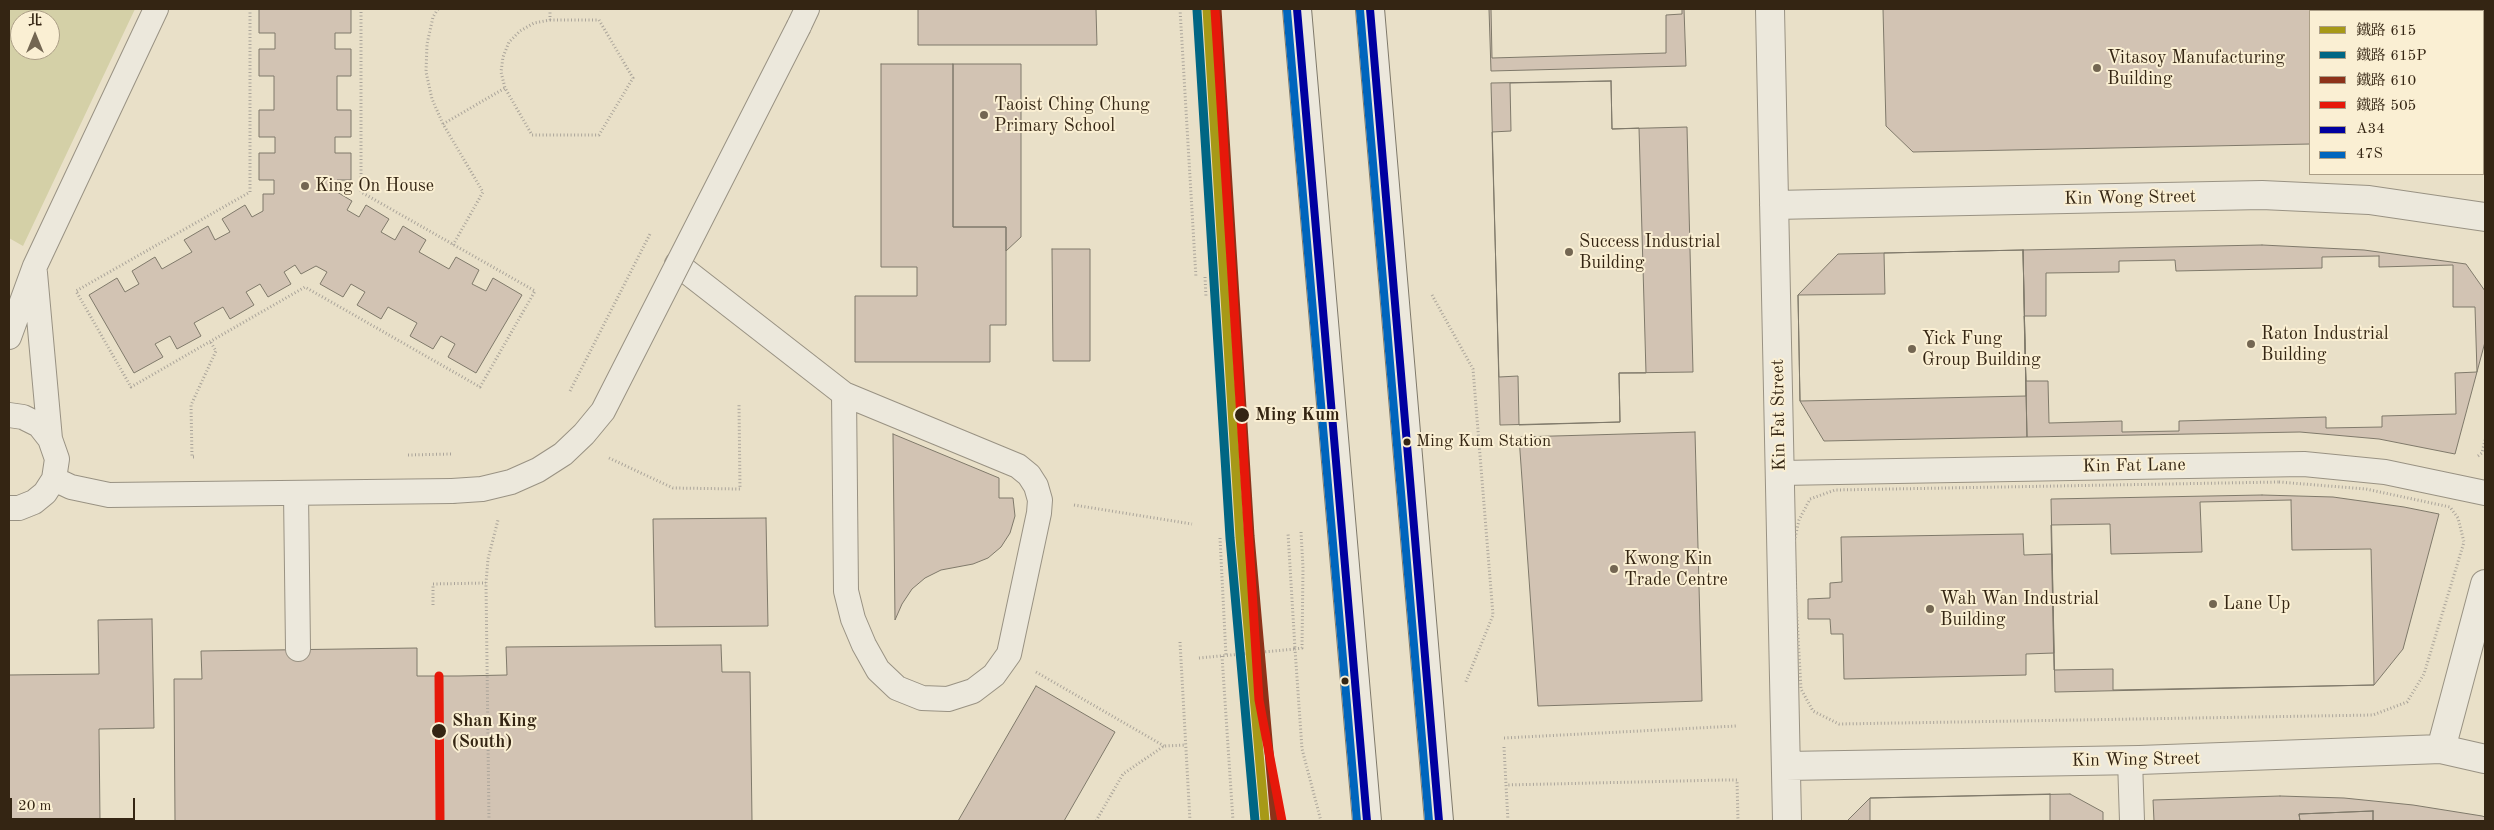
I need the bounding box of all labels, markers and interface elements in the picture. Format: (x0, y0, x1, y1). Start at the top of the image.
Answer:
north arrow (10, 10, 60, 60)
legend (2309, 10, 2484, 175)
text: 北 (28, 14, 42, 28)
text: 鐵路 615 (2356, 24, 2416, 39)
place label: Vitasoy Manufacturing Building (2107, 47, 2285, 90)
text: 鐵路 615P (2356, 49, 2427, 64)
marker: Vitasoy Manufacturing Building (2091, 62, 2103, 74)
text: 鐵路 610 (2356, 74, 2416, 89)
place label: Taoist Ching Chung Primary School (994, 94, 1150, 136)
text: 鐵路 505 (2356, 99, 2416, 114)
marker: Taoist Ching Chung Primary School (978, 109, 990, 121)
text: A34 (2356, 122, 2385, 137)
text: 47S (2356, 147, 2383, 162)
place label: King On House (315, 175, 434, 197)
marker: King On House (299, 180, 311, 192)
street label: Kin Wong Street (2064, 186, 2196, 210)
place label: Success Industrial Building (1579, 231, 1720, 274)
marker: Success Industrial Building (1563, 246, 1575, 258)
place label: Raton Industrial Building (2261, 323, 2389, 366)
place label: Yick Fung Group Building (1922, 328, 2041, 370)
marker: Raton Industrial Building (2245, 338, 2257, 350)
marker: Yick Fung Group Building (1906, 343, 1918, 355)
street label: Kin Fat Street (1767, 359, 1791, 471)
place label: Ming Kum (1255, 404, 1340, 426)
marker: Ming Kum (1233, 406, 1251, 424)
place label: Ming Kum Station (1416, 432, 1551, 452)
marker: Ming Kum Station (1402, 437, 1412, 447)
street label: Kin Fat Lane (2082, 454, 2186, 478)
place label: Kwong Kin Trade Centre (1624, 548, 1728, 590)
marker: Kwong Kin Trade Centre (1608, 563, 1620, 575)
place label: Wah Wan Industrial Building (1940, 588, 2099, 630)
place label: Lane Up (2223, 593, 2290, 615)
marker: Lane Up (2207, 598, 2219, 610)
marker: Wah Wan Industrial Building (1924, 603, 1936, 615)
unlabelled marker (1340, 676, 1350, 686)
place label: Shan King (South) (452, 710, 537, 752)
marker: Shan King (South) (430, 722, 448, 740)
street label: Kin Wing Street (2071, 748, 2201, 772)
scale bar (12, 788, 138, 820)
text: 20 m (18, 799, 52, 814)

